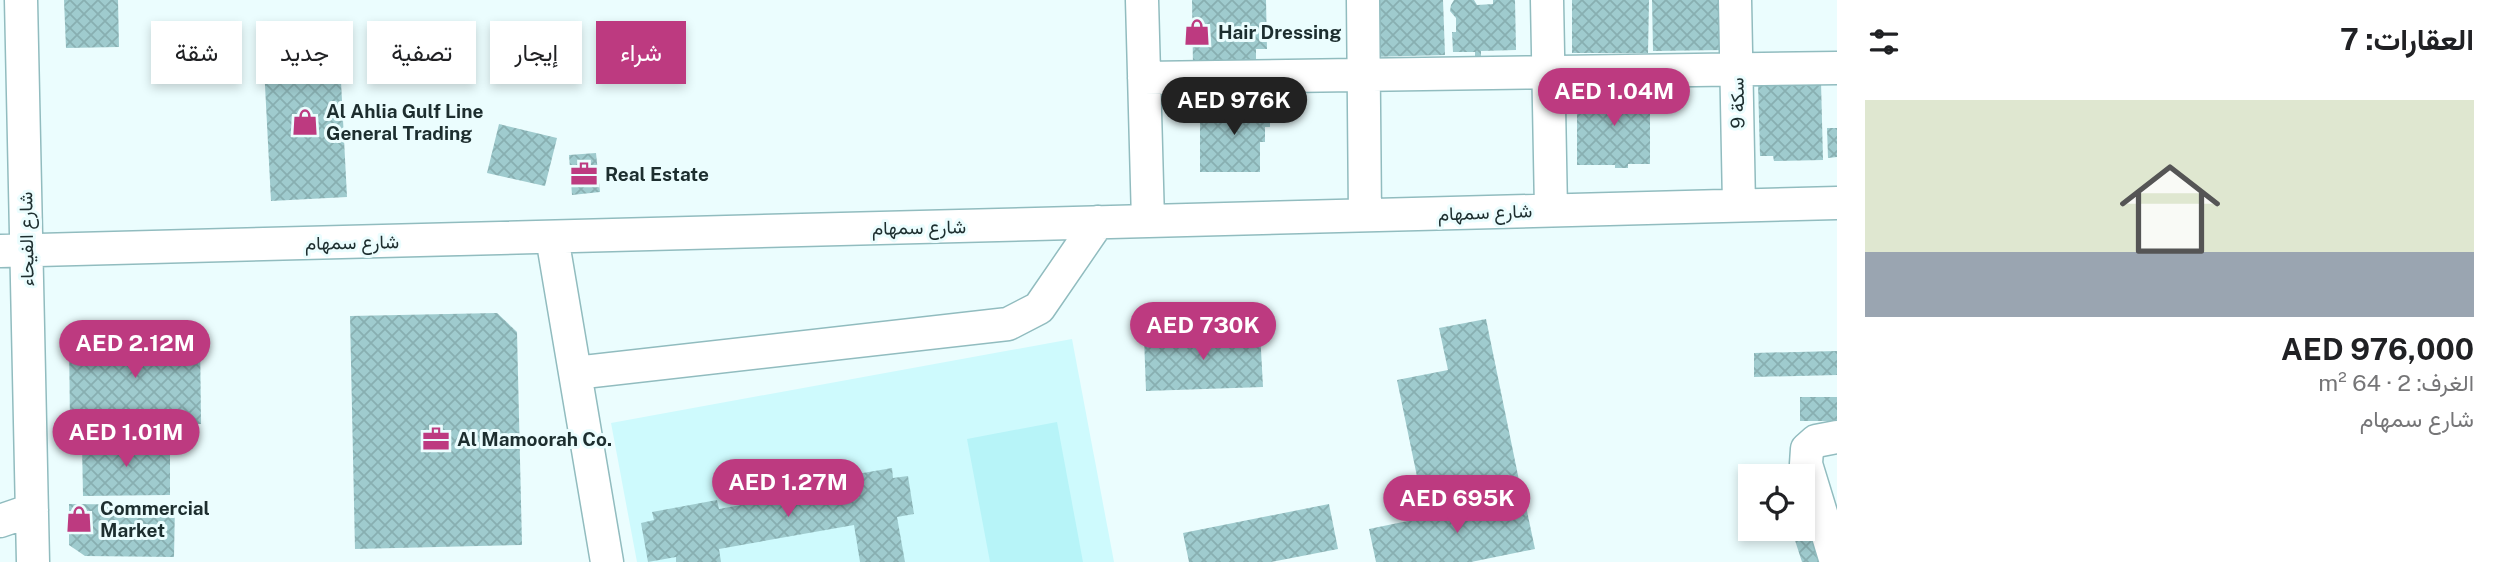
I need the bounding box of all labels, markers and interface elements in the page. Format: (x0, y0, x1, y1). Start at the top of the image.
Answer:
shop icon: Hair Dressing (1182, 17, 1212, 47)
chip: شقة (151, 21, 242, 84)
chip: جديد (256, 21, 353, 84)
chip: تصفية (367, 21, 476, 84)
chip: إيجار (490, 21, 582, 84)
chip: شراء (596, 21, 686, 84)
place label: Hair Dressing (1218, 21, 1341, 43)
text: العقارات: 7 (2340, 21, 2474, 57)
icon: filters (1865, 23, 1903, 61)
pin: AED 1.04M (1534, 68, 1694, 128)
text: AED 1.04M (1554, 77, 1674, 104)
street label: سكة 9 (1726, 77, 1748, 129)
pin: AED 976K (1162, 78, 1306, 137)
text: AED 976K (1177, 86, 1291, 113)
place label: Al Ahlia Gulf Line General Trading (326, 100, 483, 144)
shop icon: Al Ahlia Gulf Line General Trading (290, 107, 320, 137)
icon: home (2107, 146, 2233, 272)
office icon: Real Estate (569, 159, 599, 189)
place label: Real Estate (605, 163, 709, 185)
street label: شارع الفيحاء (14, 191, 40, 287)
street label: شارع سمهام (1437, 199, 1533, 227)
street label: شارع سمهام (872, 215, 966, 241)
street label: شارع سمهام (305, 230, 399, 256)
pin: AED 730K (1131, 302, 1275, 362)
text: AED 730K (1146, 311, 1260, 338)
pin: AED 2.12M (55, 320, 215, 380)
text: AED 2.12M (75, 329, 195, 356)
text: AED 976,000 (2281, 331, 2474, 367)
text: الغرف: 2 · 64 m² (2318, 369, 2474, 396)
text: شارع سمهام (2360, 405, 2474, 432)
pin: AED 1.01M (46, 410, 206, 469)
text: AED 1.01M (69, 418, 183, 445)
office icon: Al Mamoorah Co. (421, 424, 451, 454)
place label: Al Mamoorah Co. (457, 428, 612, 450)
pin: AED 1.27M (708, 460, 868, 519)
map controls (1738, 464, 1815, 541)
button: locate (1738, 464, 1815, 541)
text: AED 1.27M (728, 468, 848, 495)
pin: AED 695K (1385, 476, 1529, 535)
text: AED 695K (1399, 484, 1515, 511)
place label: Commercial Market (100, 497, 210, 541)
shop icon: Commercial Market (64, 504, 94, 534)

